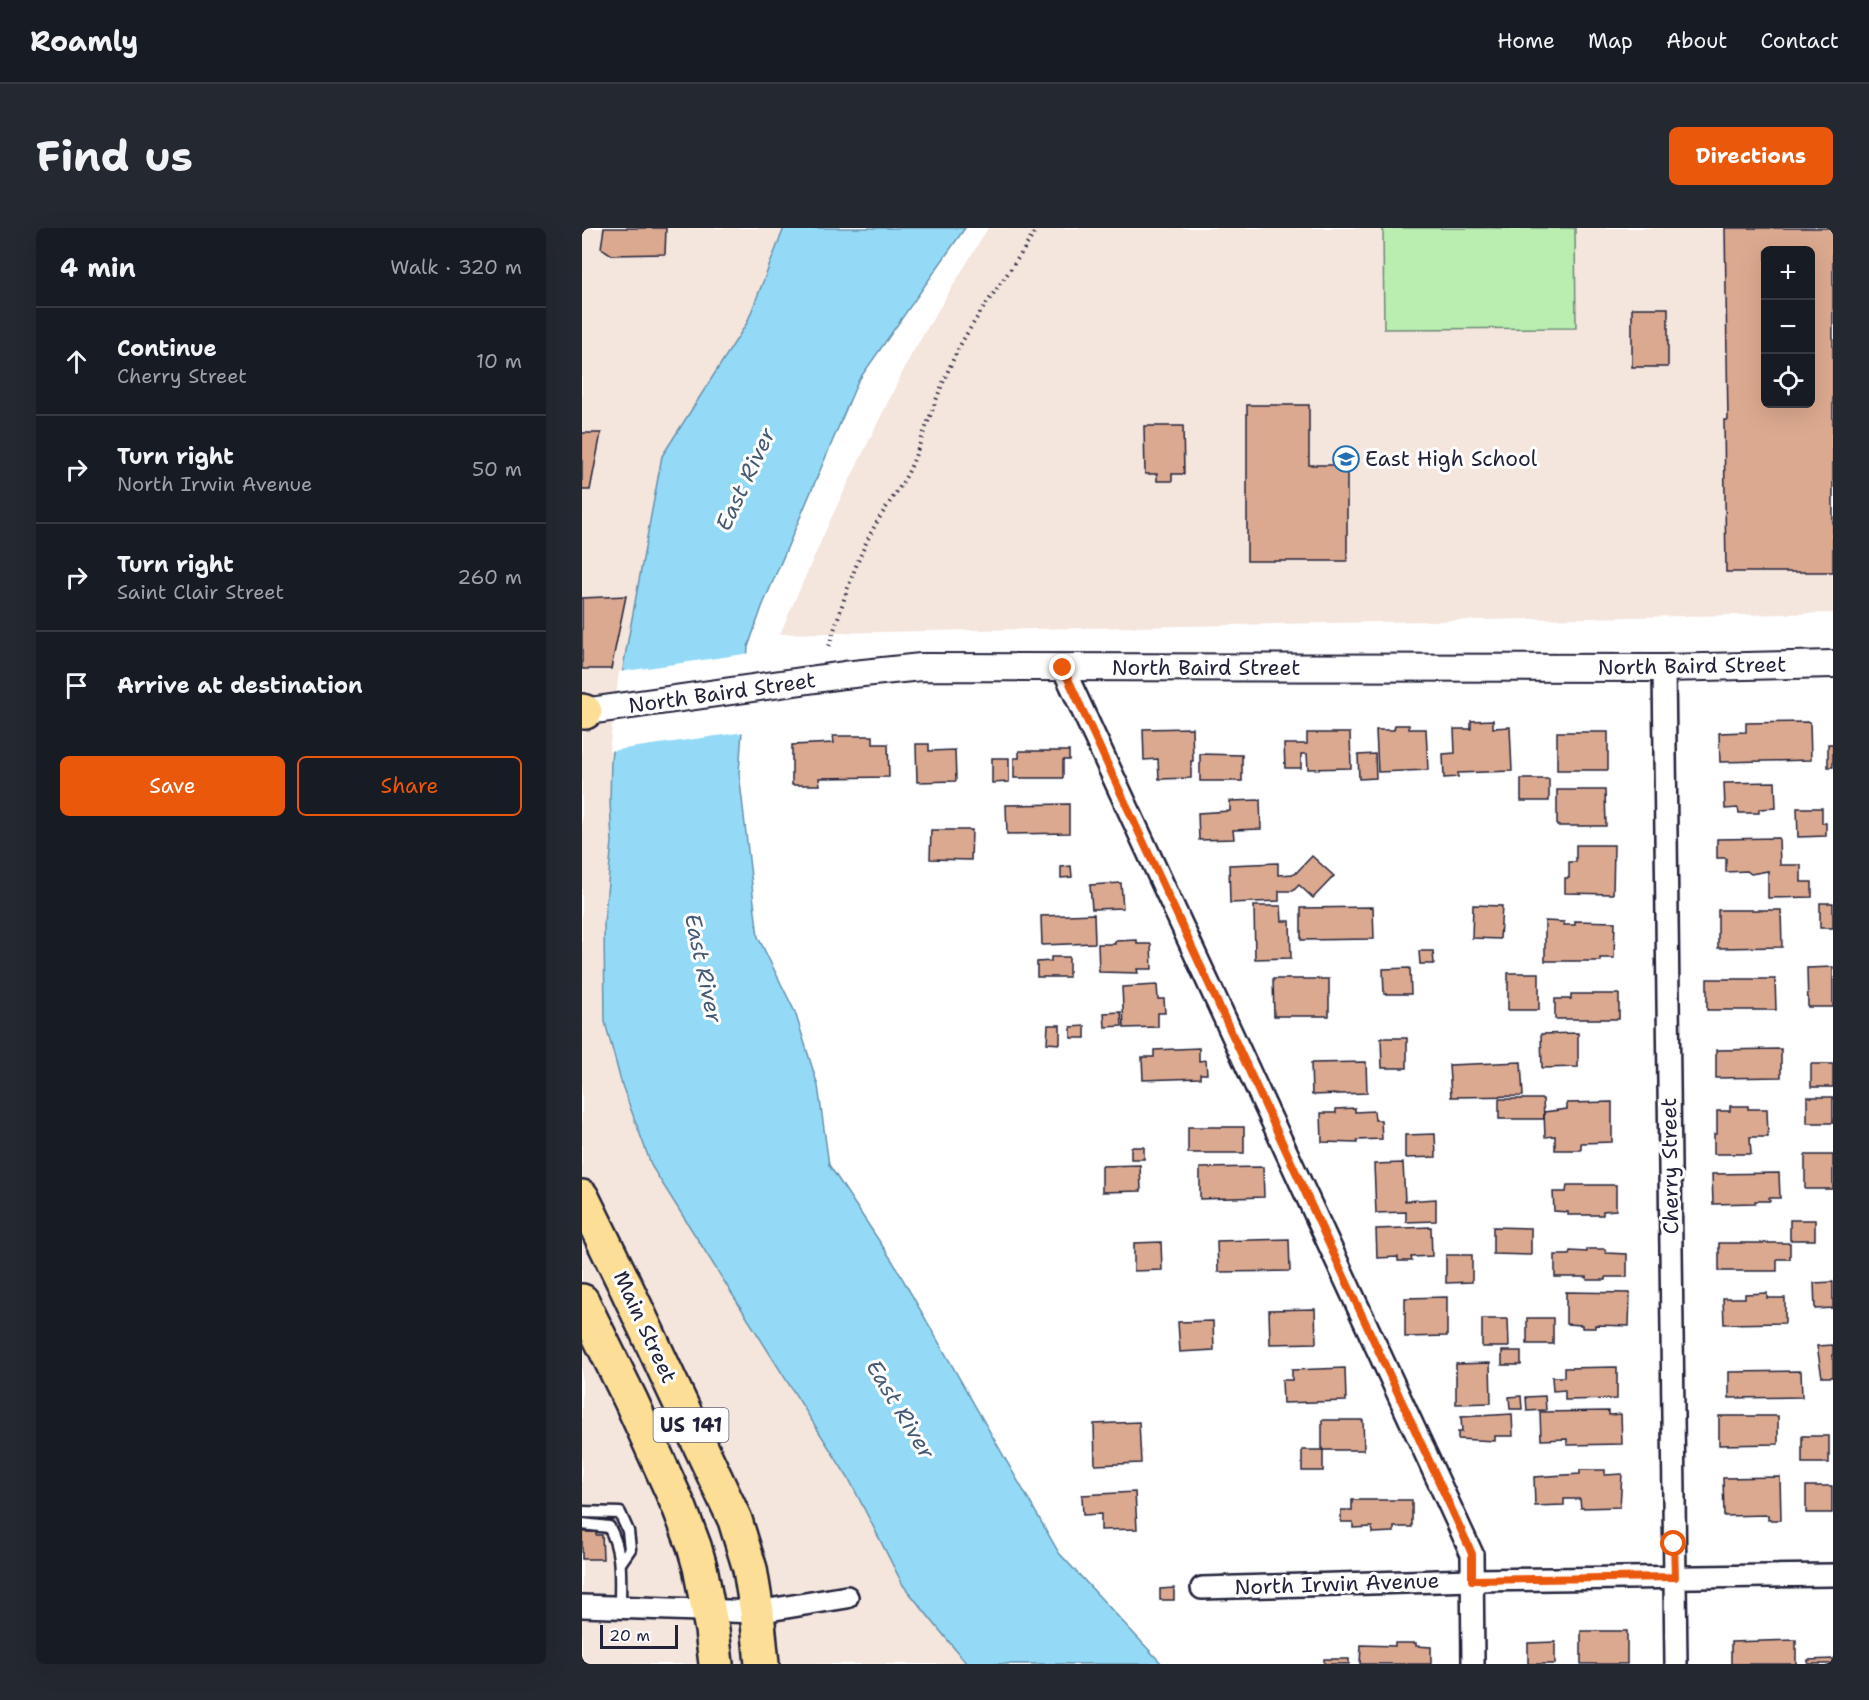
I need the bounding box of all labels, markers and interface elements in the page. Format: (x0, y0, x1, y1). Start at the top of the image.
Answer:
text: Roamly (30, 22, 138, 60)
text: Home (1497, 27, 1555, 55)
text: Map (1588, 27, 1633, 55)
text: About (1666, 27, 1727, 55)
text: Contact (1760, 27, 1839, 55)
button: Directions (1669, 127, 1833, 185)
text: Find us (36, 128, 193, 184)
map controls (1761, 246, 1815, 408)
button: + (1761, 246, 1815, 300)
text: 4 min (60, 250, 136, 285)
text: Walk · 320 m (390, 254, 522, 280)
button: − (1761, 300, 1815, 354)
text: Continue (117, 334, 217, 363)
icon: ahead (60, 345, 93, 378)
text: 10 m (476, 348, 522, 374)
button: locate (1761, 354, 1815, 408)
text: Cherry Street (117, 363, 247, 389)
water label: East River (709, 422, 782, 536)
text: Turn right (117, 442, 234, 471)
school or university icon: East High School (1331, 444, 1361, 474)
place label: East High School (1365, 445, 1538, 473)
icon: right (60, 453, 93, 486)
text: 50 m (472, 456, 522, 482)
text: North Irwin Avenue (117, 471, 312, 497)
text: Turn right (117, 550, 234, 579)
icon: right (60, 561, 93, 594)
text: 260 m (457, 564, 522, 590)
text: Saint Clair Street (117, 579, 284, 605)
street label: North Baird Street (1597, 650, 1787, 682)
route end (1049, 654, 1075, 680)
street label: North Baird Street (1112, 654, 1300, 682)
street label: North Baird Street (627, 666, 817, 720)
icon: arrive (60, 669, 93, 702)
text: Arrive at destination (117, 671, 363, 700)
button: Save (60, 756, 285, 816)
button: Share (297, 756, 522, 816)
water label: East River (678, 911, 729, 1026)
street label: Cherry Street (1655, 1098, 1685, 1234)
street label: Main Street (607, 1266, 683, 1388)
water label: East River (860, 1354, 942, 1465)
road number: US 141 (654, 1408, 728, 1442)
route start (1660, 1530, 1686, 1556)
street label: North Irwin Avenue (1234, 1566, 1440, 1602)
scale bar (600, 1622, 678, 1650)
text: 20 m (609, 1625, 650, 1646)

